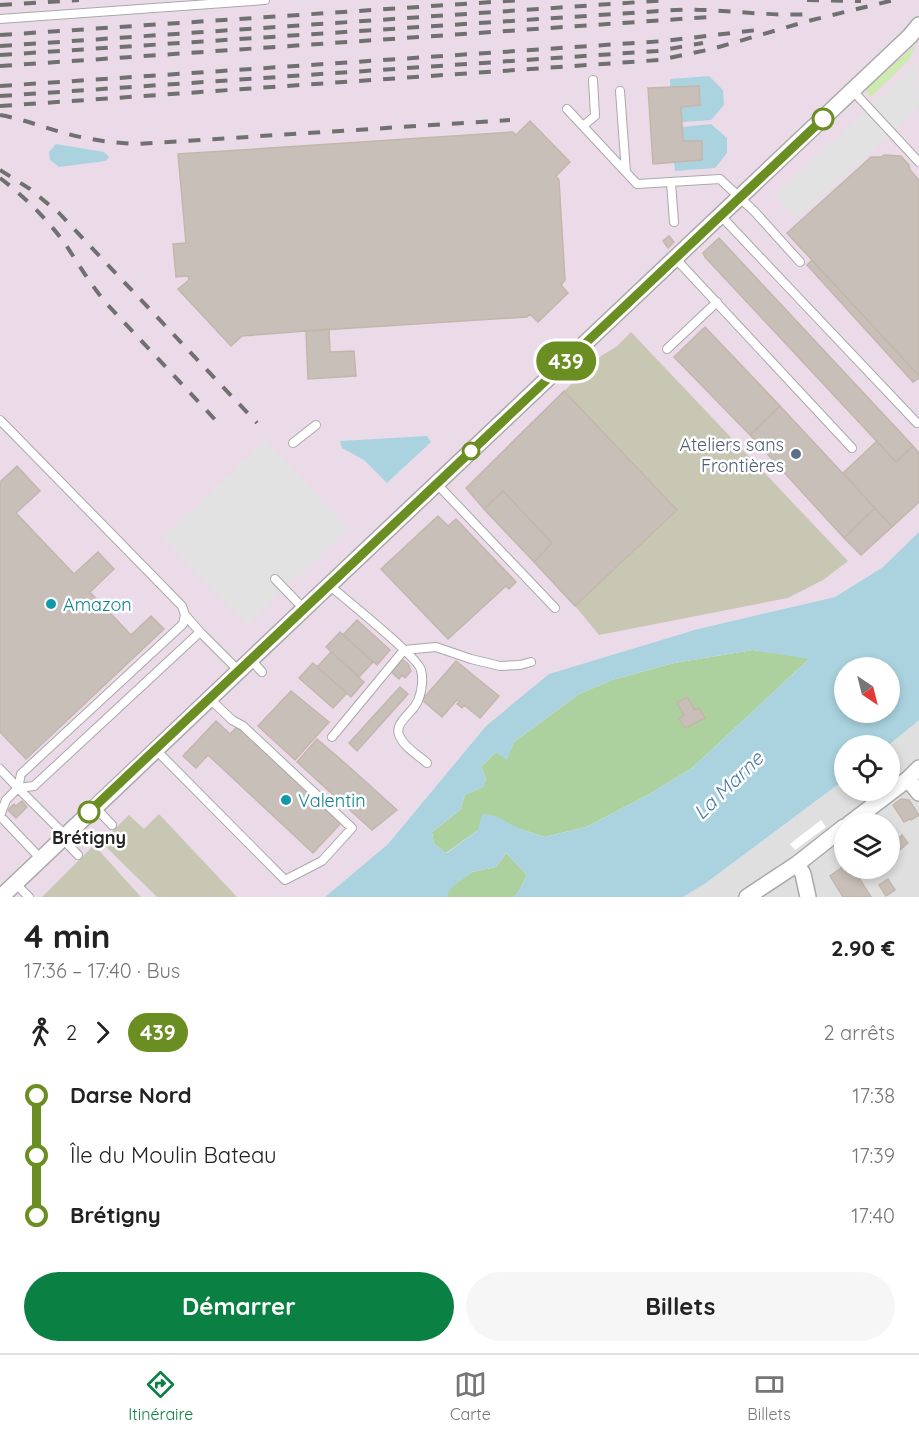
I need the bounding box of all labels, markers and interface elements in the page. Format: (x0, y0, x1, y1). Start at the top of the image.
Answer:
unlabelled marker (812, 108, 834, 130)
line badge: 439 (532, 342, 600, 380)
text: 439 (548, 348, 584, 374)
place label: Ateliers sans Frontières (679, 433, 784, 477)
unlabelled marker (462, 442, 480, 460)
marker: Ateliers sans Frontières (789, 447, 803, 461)
place label: Amazon (63, 593, 132, 616)
marker: Amazon (44, 597, 58, 611)
north arrow (834, 657, 900, 723)
map controls (834, 657, 900, 879)
button: locate (834, 735, 900, 801)
water label: La Marne (688, 745, 769, 824)
place label: Valentin (298, 789, 366, 812)
marker: Valentin (279, 793, 293, 807)
marker: Brétigny (78, 801, 100, 823)
button: layers (834, 813, 900, 879)
place label: Brétigny (52, 826, 126, 849)
text: 4 min (24, 915, 111, 956)
text: 2.90 € (831, 934, 895, 962)
text: 17:36 – 17:40 · Bus (24, 958, 180, 983)
icon: walk (24, 1016, 57, 1049)
icon: forward (86, 1016, 119, 1049)
text: 439 (140, 1019, 176, 1045)
text: 2 (66, 1020, 77, 1045)
text: 2 arrêts (824, 1020, 895, 1045)
text: Darse Nord (70, 1081, 192, 1109)
text: 17:38 (852, 1083, 895, 1108)
text: Île du Moulin Bateau (70, 1141, 277, 1169)
text: 17:39 (852, 1143, 895, 1168)
text: Brétigny (70, 1201, 161, 1229)
text: 17:40 (851, 1203, 895, 1228)
button: Démarrer (24, 1272, 454, 1341)
button: Billets (466, 1272, 895, 1341)
tab: Itinéraire (128, 1368, 193, 1424)
tab: Carte (450, 1368, 491, 1424)
tab: Billets (747, 1368, 791, 1424)

